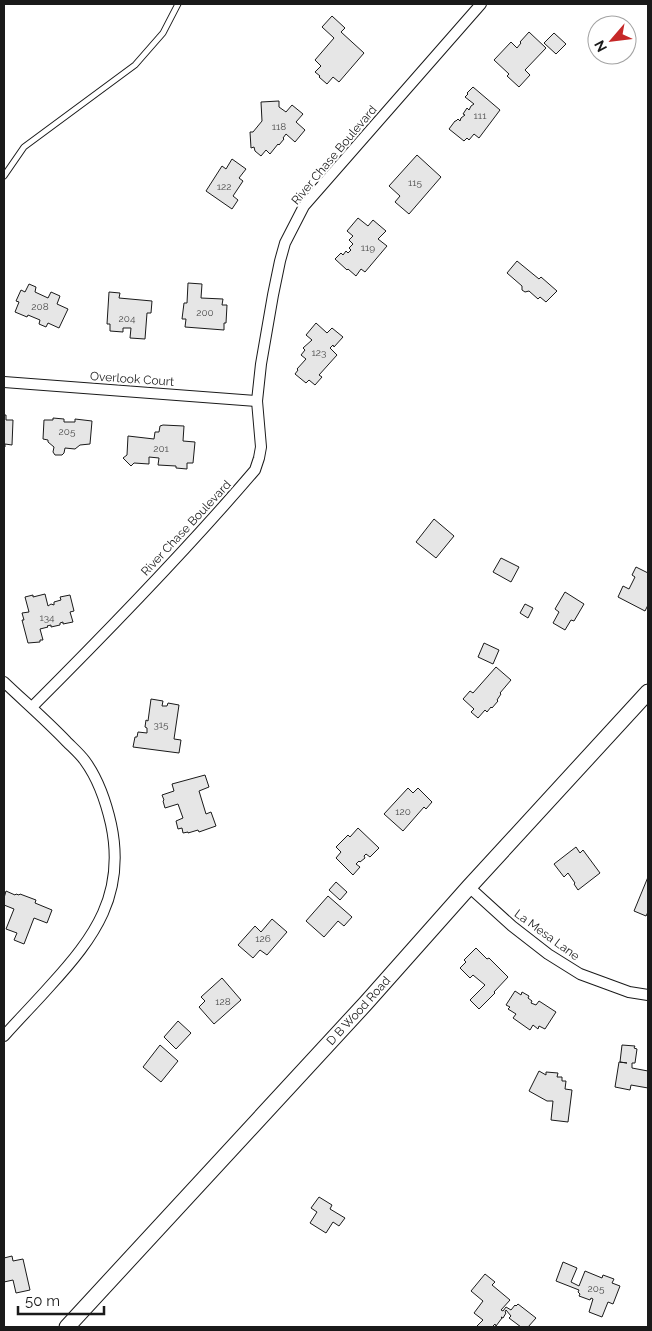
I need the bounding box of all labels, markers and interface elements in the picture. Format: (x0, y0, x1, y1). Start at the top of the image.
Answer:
north arrow (587, 15, 637, 65)
text: N (591, 38, 610, 55)
street label: River Chase Boulevard (288, 103, 380, 207)
house number: 111 (474, 110, 487, 121)
house number: 118 (272, 121, 286, 132)
house number: 115 (408, 177, 423, 188)
house number: 122 (217, 181, 231, 192)
house number: 119 (361, 242, 375, 253)
house number: 208 (31, 301, 49, 312)
house number: 200 (196, 307, 214, 318)
house number: 204 (119, 313, 136, 324)
house number: 123 (312, 347, 326, 358)
street label: Overlook Court (90, 369, 174, 389)
house number: 205 (59, 426, 76, 437)
house number: 201 (153, 443, 170, 454)
street label: River Chase Boulevard (138, 478, 234, 578)
house number: 134 (39, 612, 55, 623)
house number: 315 (153, 719, 169, 730)
house number: 120 (395, 806, 411, 817)
street label: La Mesa Lane (512, 907, 582, 963)
house number: 126 (255, 933, 271, 944)
street label: D B Wood Road (324, 974, 393, 1048)
house number: 128 (215, 996, 231, 1007)
house number: 205 (588, 1283, 605, 1294)
scale bar (18, 1284, 104, 1316)
text: 50 m (25, 1292, 60, 1310)

